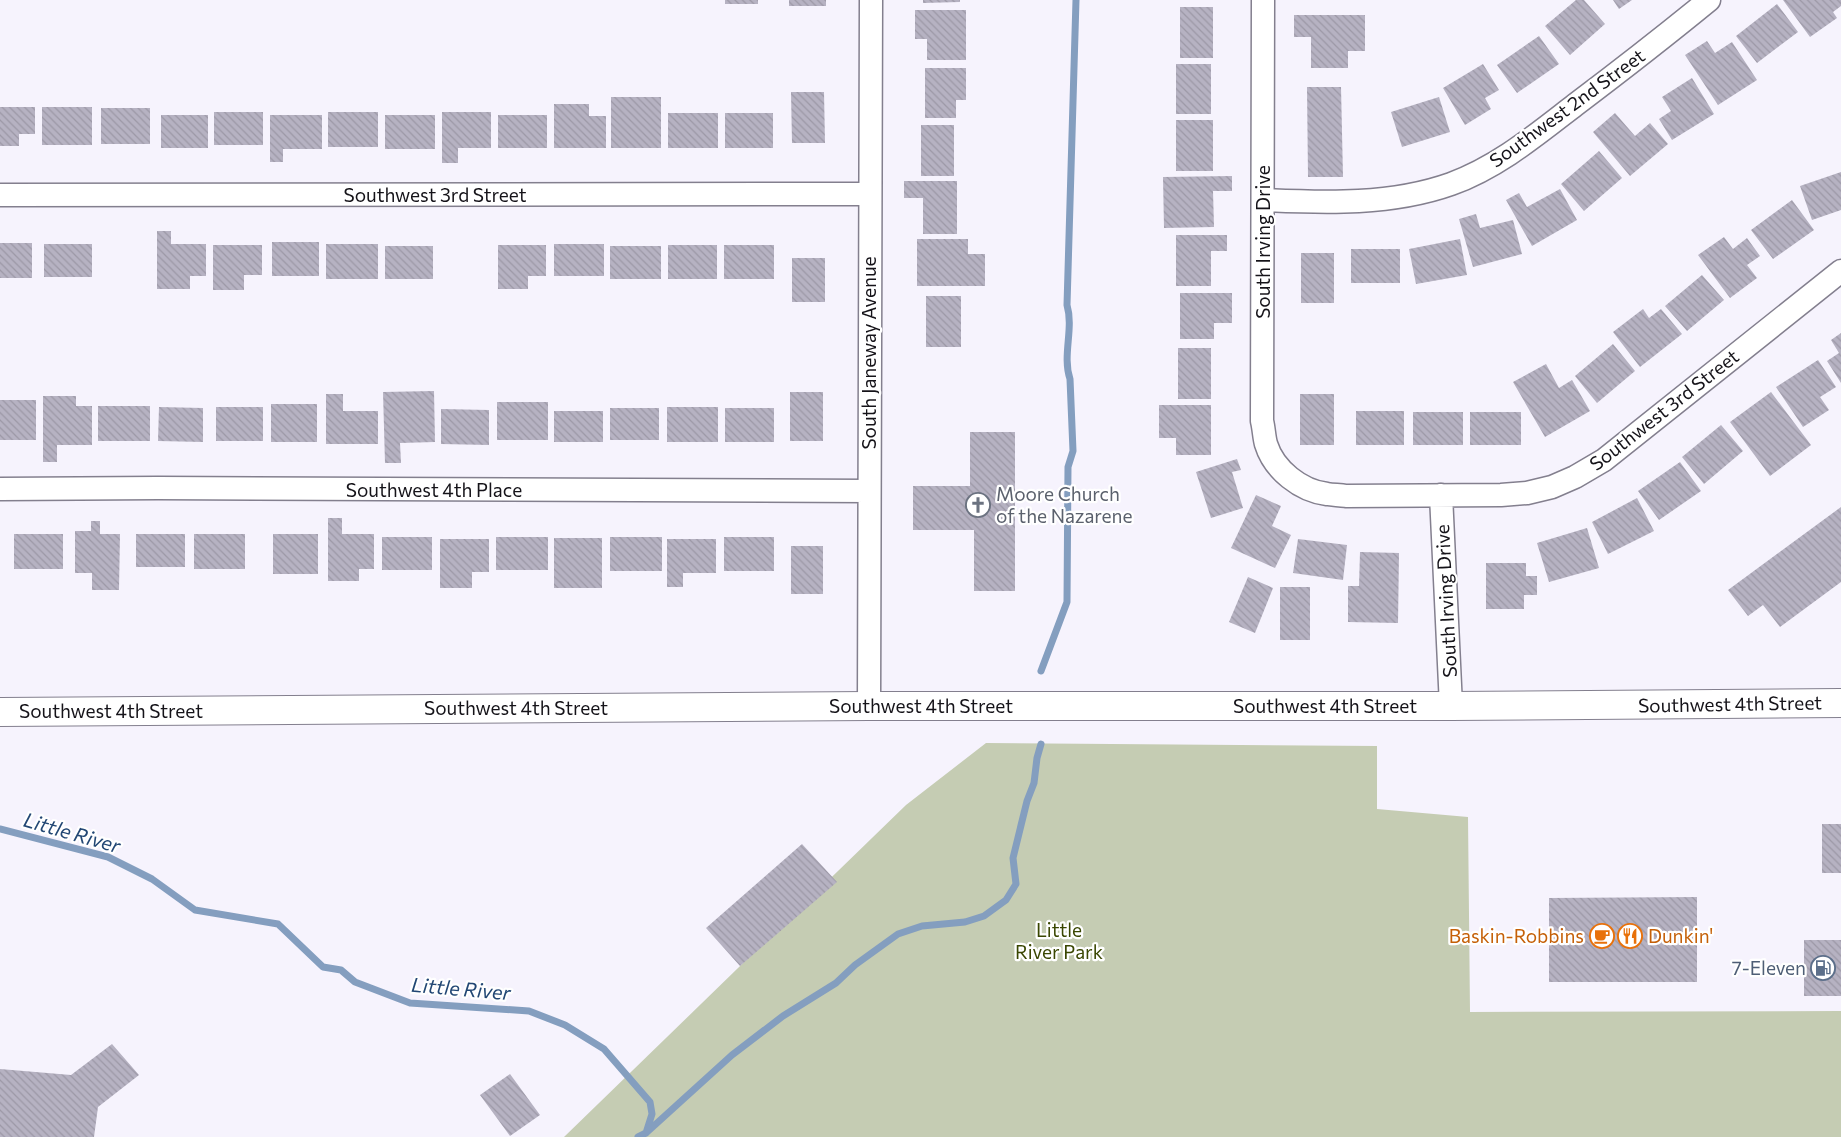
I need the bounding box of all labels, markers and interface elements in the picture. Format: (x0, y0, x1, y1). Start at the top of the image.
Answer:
street label: Southwest 2nd Street (1485, 43, 1649, 172)
street label: South Irving Drive (1251, 165, 1274, 319)
street label: Southwest 3rd Street (344, 183, 527, 206)
street label: South Janeway Avenue (857, 256, 880, 450)
street label: Southwest 3rd Street (1585, 344, 1743, 475)
street label: Southwest 4th Place (346, 478, 522, 501)
place label: Moore Church of the Nazarene (996, 482, 1133, 527)
church icon: Moore Church of the Nazarene (965, 492, 991, 518)
street label: South Irving Drive (1430, 524, 1461, 678)
street label: Southwest 4th Street (1638, 690, 1822, 717)
street label: Southwest 4th Street (829, 694, 1013, 717)
street label: Southwest 4th Street (1233, 694, 1417, 717)
street label: Southwest 4th Street (424, 696, 608, 719)
street label: Southwest 4th Street (19, 699, 203, 722)
water label: Little River (21, 807, 124, 858)
park label: Little River Park (1015, 918, 1103, 963)
cafe icon: Baskin-Robbins (1589, 923, 1615, 949)
restaurant icon: Dunkin' (1617, 923, 1643, 949)
place label: Baskin-Robbins (1449, 924, 1584, 947)
place label: Dunkin' (1648, 924, 1713, 947)
fuel station icon: 7-Eleven (1810, 955, 1836, 981)
place label: 7-Eleven (1732, 956, 1806, 979)
water label: Little River (410, 972, 513, 1004)

